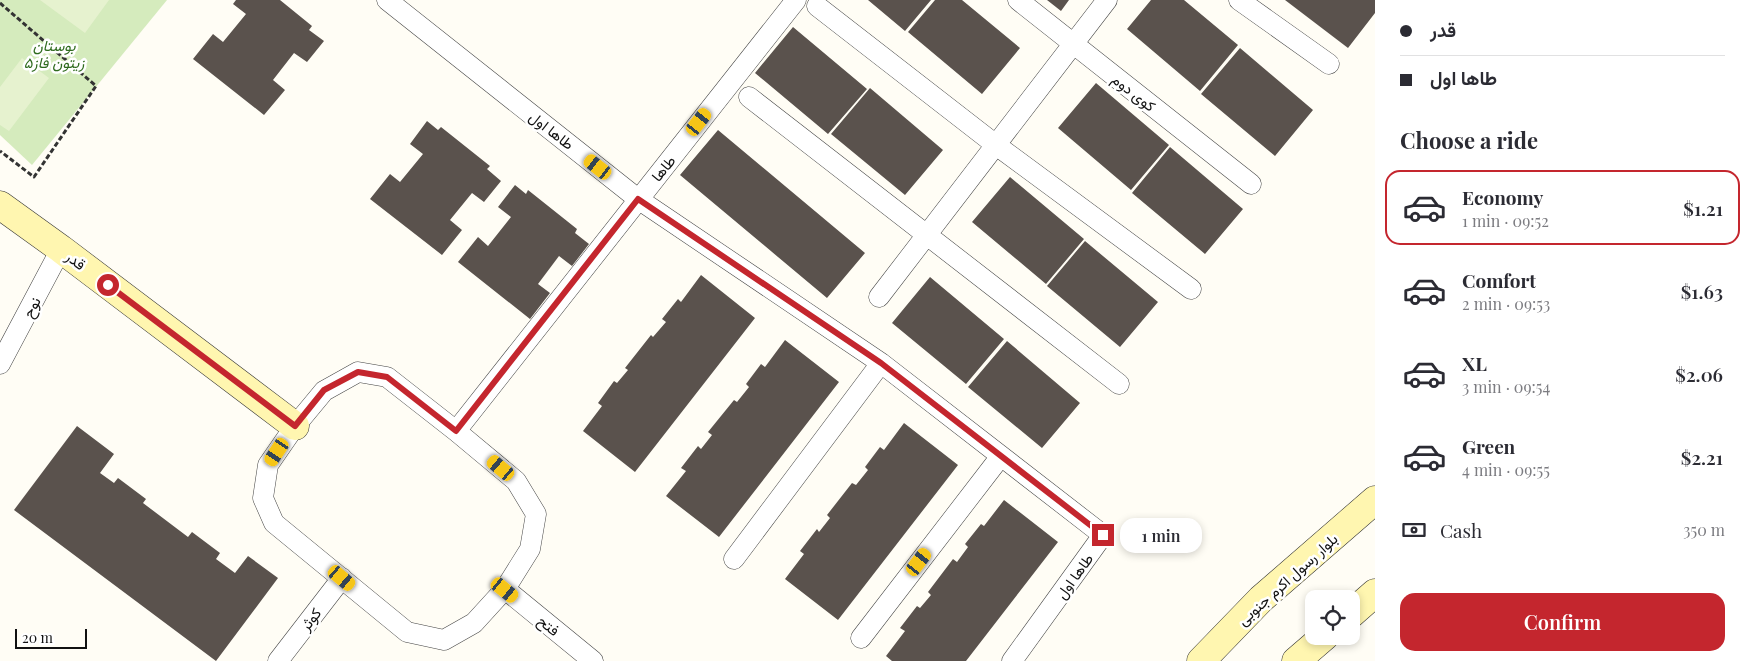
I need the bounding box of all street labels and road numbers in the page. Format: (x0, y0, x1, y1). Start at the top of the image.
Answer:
street label: کوی دوم (1107, 69, 1160, 116)
street label: طاها اول (526, 106, 579, 154)
street label: طاها (646, 151, 680, 185)
street label: قدر (61, 245, 90, 274)
street label: نوح (17, 293, 47, 322)
street label: بلوار رسول اکرم جنوبی (1232, 528, 1342, 630)
street label: طاها اول (1051, 549, 1097, 603)
street label: کوثر (294, 603, 325, 635)
street label: فتح (533, 610, 564, 642)

